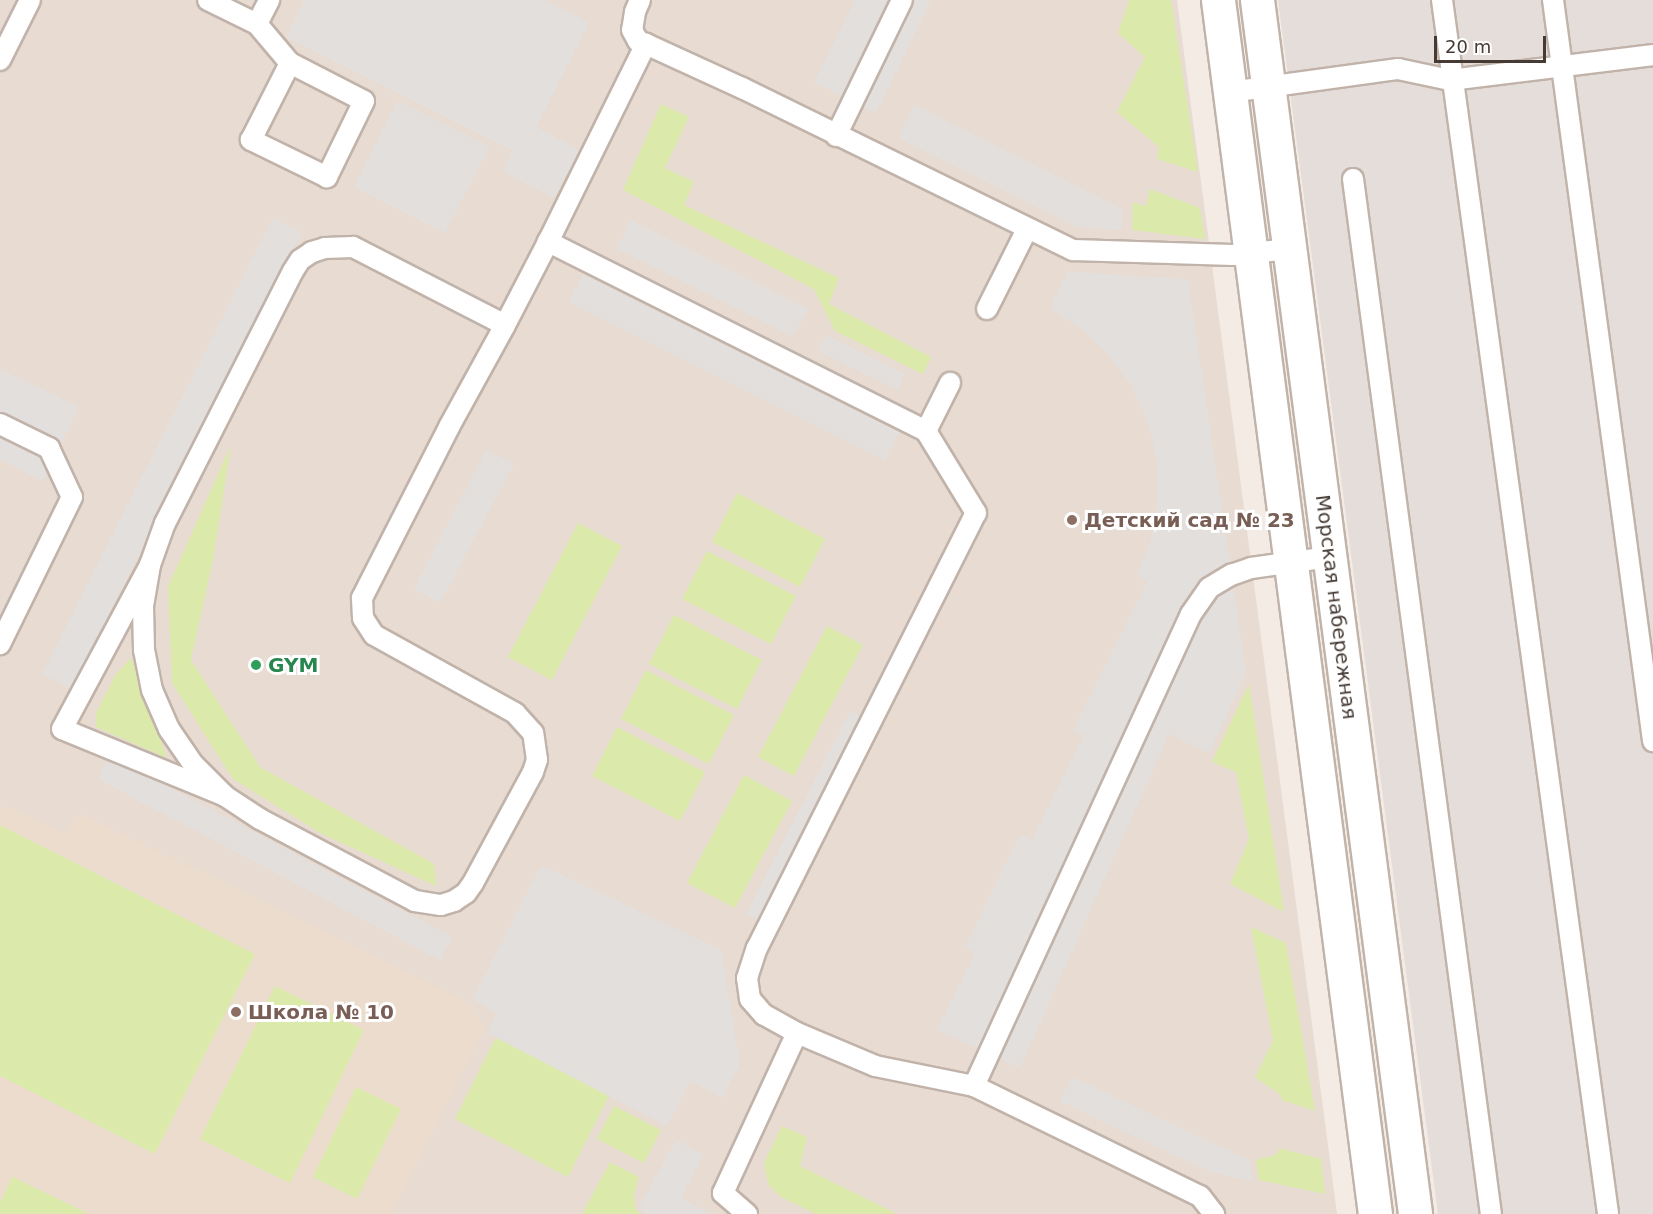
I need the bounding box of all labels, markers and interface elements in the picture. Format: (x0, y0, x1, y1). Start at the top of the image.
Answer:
scale bar (1437, 24, 1550, 62)
text: 20 m (1445, 36, 1491, 57)
street label: Морская набережная (1310, 493, 1362, 721)
place label: Детский сад № 23 (1084, 508, 1295, 532)
marker: Детский сад № 23 (1065, 513, 1079, 527)
place label: GYM (268, 653, 318, 677)
marker: GYM (249, 658, 263, 672)
place label: Школа № 10 (248, 1000, 394, 1024)
marker: Школа № 10 (229, 1005, 243, 1019)

